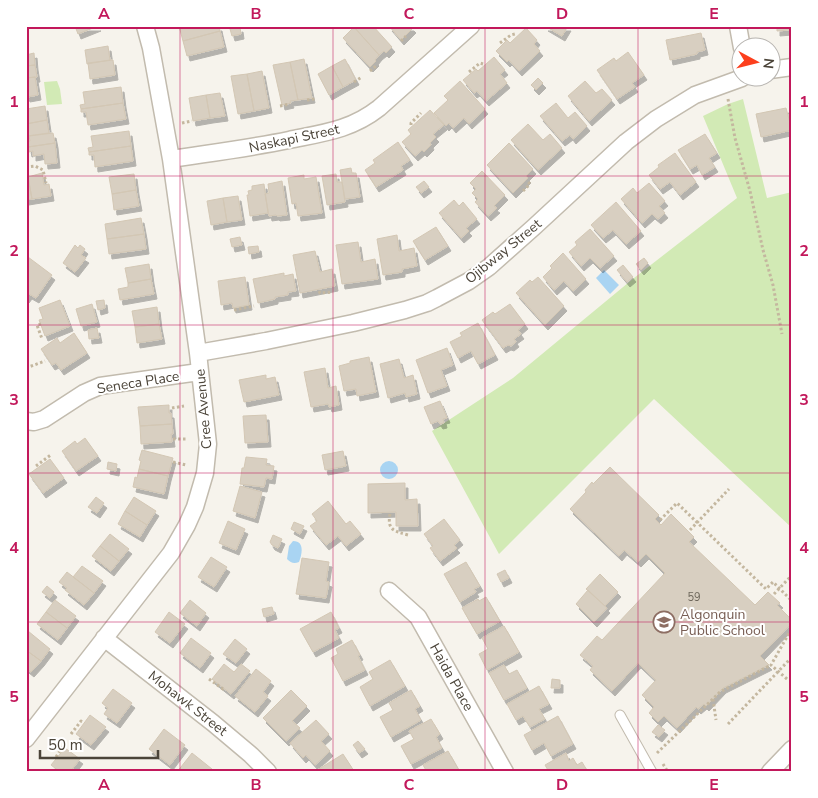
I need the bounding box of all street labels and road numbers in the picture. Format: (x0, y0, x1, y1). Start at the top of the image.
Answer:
street label: Naskapi Street (247, 120, 341, 157)
street label: Ojibway Street (461, 215, 546, 288)
street label: Seneca Place (96, 367, 181, 398)
street label: Cree Avenue (191, 368, 216, 450)
street label: Haida Place (425, 640, 478, 715)
street label: Mohawk Street (144, 666, 231, 740)

